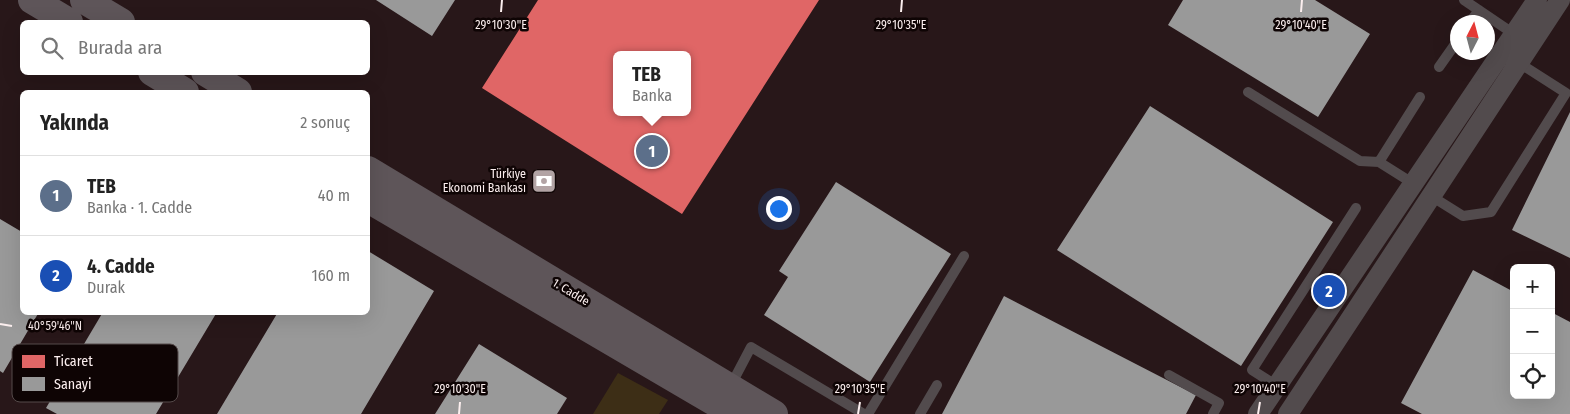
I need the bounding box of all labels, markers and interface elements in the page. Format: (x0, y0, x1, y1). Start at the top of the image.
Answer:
north arrow (1450, 15, 1495, 60)
text: 29°10'30"E (475, 18, 527, 32)
text: 29°10'35"E (876, 18, 927, 32)
text: 29°10'40"E (1275, 18, 1327, 32)
search box (20, 20, 370, 75)
icon: search (38, 34, 66, 62)
text: Burada ara (78, 36, 162, 59)
popup (613, 51, 691, 116)
text: TEB (632, 63, 661, 86)
text: Banka (632, 86, 672, 105)
text: Yakında (40, 110, 109, 136)
text: 2 sonuç (300, 113, 350, 132)
pin: 1 (636, 132, 668, 170)
place label: Türkiye Ekonomi Bankası (443, 167, 526, 195)
bank icon: Türkiye Ekonomi Bankası (531, 168, 557, 194)
text: TEB (87, 175, 116, 198)
text: 1 (53, 186, 59, 205)
text: 40 m (318, 186, 350, 205)
your location (766, 196, 792, 222)
text: Banka · 1. Cadde (87, 198, 192, 217)
text: 4. Cadde (87, 255, 155, 278)
map controls (1510, 264, 1555, 399)
button: + (1510, 264, 1555, 309)
text: 2 (52, 266, 60, 285)
text: 160 m (311, 266, 350, 285)
pin: 2 (1313, 272, 1345, 310)
street label: 1. Cadde (550, 276, 592, 309)
text: Durak (87, 278, 125, 297)
button: − (1510, 309, 1555, 354)
text: 40°59'46"N (28, 319, 82, 333)
legend (12, 344, 178, 402)
text: Ticaret (54, 353, 93, 370)
button: locate (1510, 354, 1555, 399)
text: Sanayi (54, 376, 92, 393)
text: 29°10'30"E (434, 382, 486, 396)
text: 29°10'35"E (835, 382, 886, 396)
text: 29°10'40"E (1234, 382, 1286, 396)

